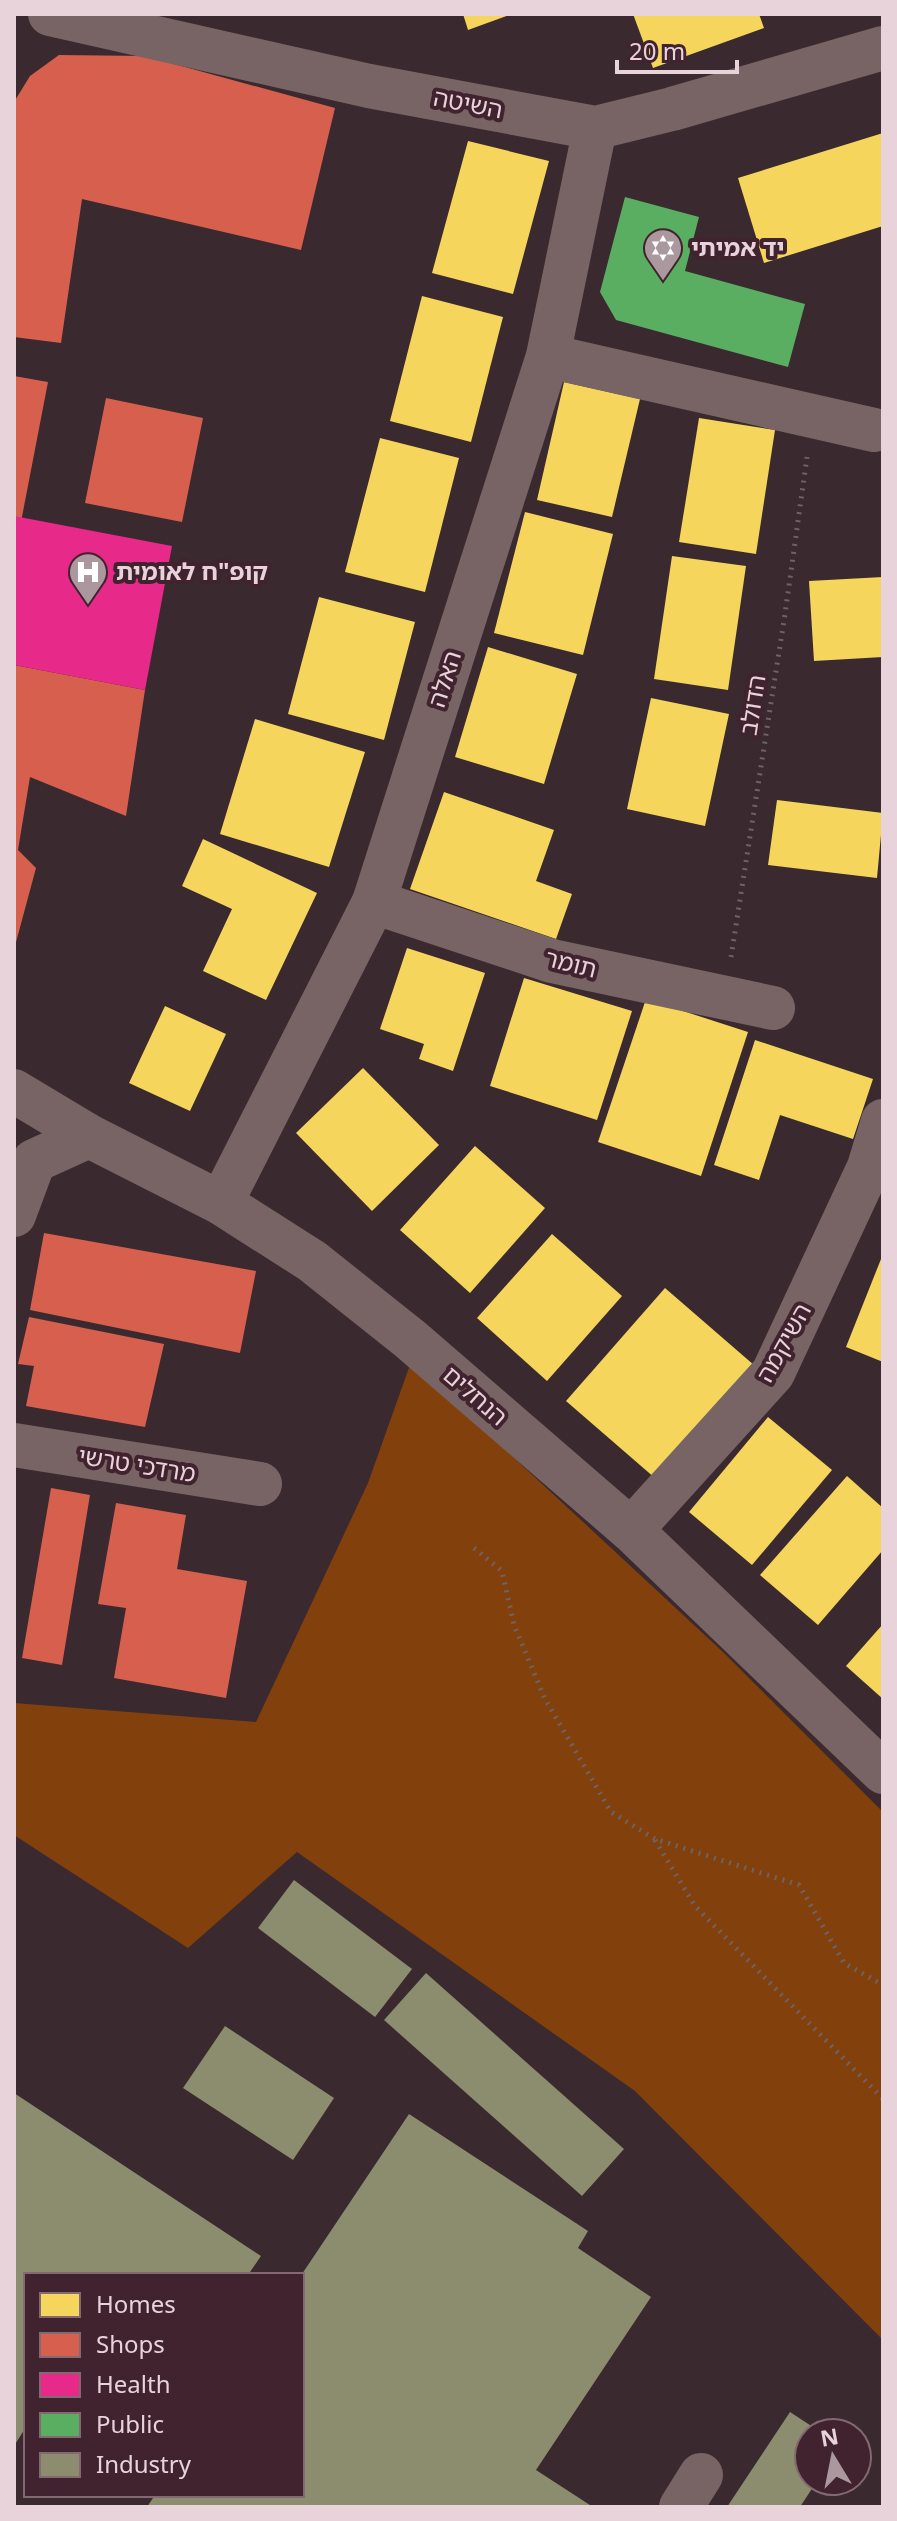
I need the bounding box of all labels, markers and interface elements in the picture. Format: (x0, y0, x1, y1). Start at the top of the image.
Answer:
scale bar (617, 24, 737, 74)
text: 20 m (629, 34, 685, 67)
street label: השיטה (431, 80, 506, 125)
synagogue icon: יד אמיתי (642, 227, 684, 282)
place label: יד אמיתי (691, 230, 784, 263)
hospital icon: קופ"ח לאומית (67, 551, 109, 606)
place label: קופ"ח לאומית (116, 554, 268, 587)
street label: האלה (419, 646, 468, 711)
street label: הדולב (730, 672, 773, 737)
street label: תומר (542, 940, 601, 985)
street label: השיקמה (748, 1297, 818, 1388)
street label: הנחלים (437, 1358, 515, 1432)
street label: מרדכי טרשי (76, 1438, 198, 1489)
legend (24, 2273, 304, 2497)
text: Homes (96, 2287, 176, 2320)
text: Shops (96, 2327, 165, 2360)
text: Health (96, 2367, 170, 2400)
text: Public (96, 2407, 164, 2440)
north arrow (793, 2417, 873, 2497)
text: N (818, 2420, 841, 2453)
text: Industry (96, 2447, 192, 2480)

